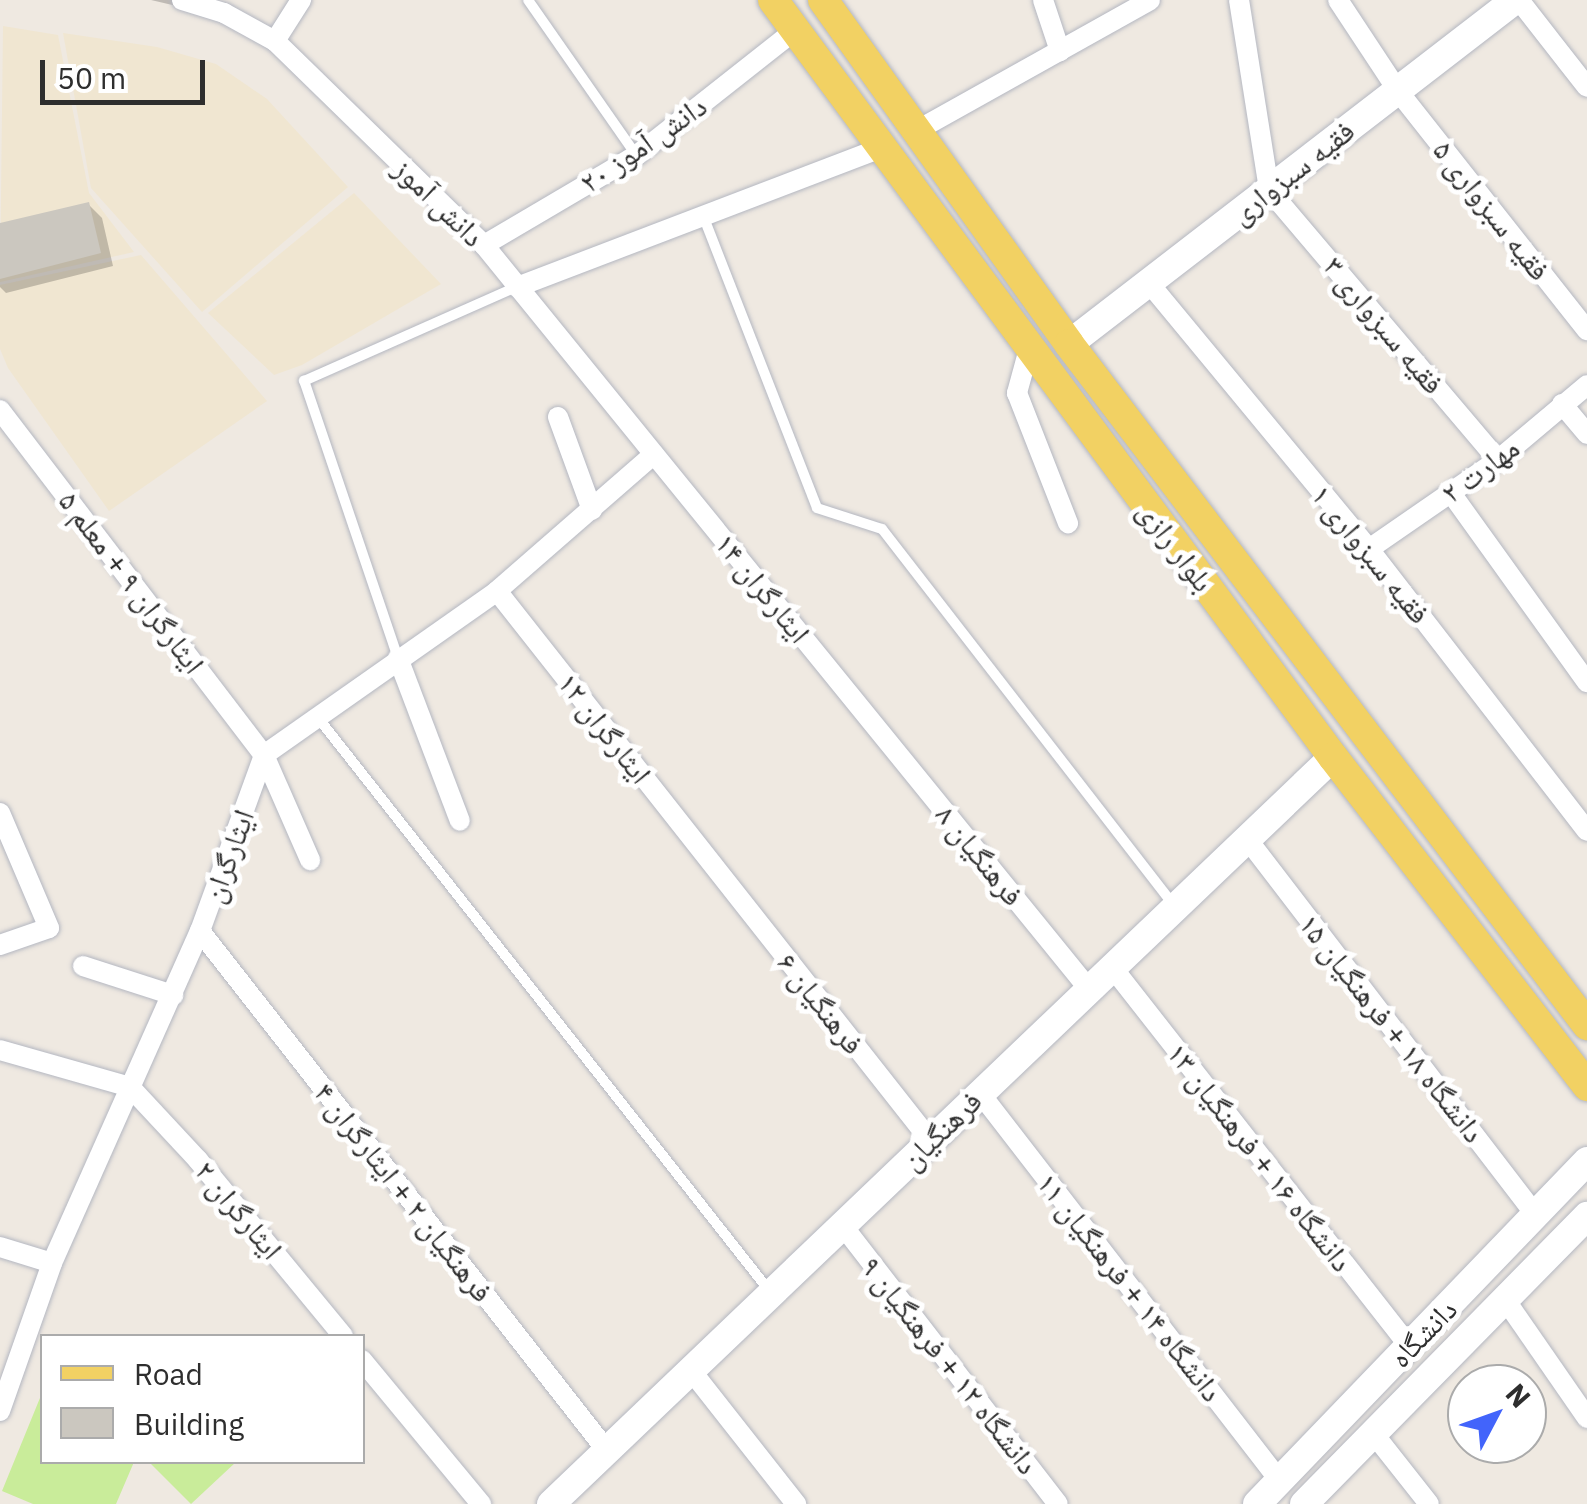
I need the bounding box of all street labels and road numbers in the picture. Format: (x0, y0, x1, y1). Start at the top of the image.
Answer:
street label: دانش آموز ۲۰ (573, 87, 713, 201)
street label: فقیه سبزواری (1223, 112, 1361, 232)
street label: فقیه سبزواری ۵ (1426, 133, 1558, 287)
street label: دانش آموز (386, 150, 492, 254)
street label: فقیه سبزواری ۳ (1316, 249, 1452, 401)
street label: مهارت ۲ (1434, 429, 1526, 511)
street label: فقیه سبزواری ۱ (1304, 477, 1438, 631)
street label: ایثارگران ۹ + معلم ۵ (52, 484, 212, 680)
street label: بلوار رازی (1130, 494, 1222, 598)
street label: ایثارگران ۱۴ (708, 526, 818, 650)
street label: ایثارگران ۱۲ (551, 665, 659, 791)
street label: فرهنگیان ۸ (929, 797, 1031, 913)
street label: ایثارگران (195, 804, 261, 908)
street label: دانشگاه ۱۸ + فرهنگیان ۱۵ (1292, 907, 1492, 1149)
street label: فرهنگیان ۶ (770, 945, 872, 1061)
street label: دانشگاه ۱۶ + فرهنگیان ۱۳ (1160, 1036, 1360, 1278)
street label: فرهنگیان ۲ + ایثارگران ۴ (307, 1075, 501, 1309)
street label: فرهنگیان (893, 1083, 989, 1177)
street label: ایثارگران ۲ (188, 1154, 290, 1266)
street label: دانشگاه ۱۴ + فرهنگیان ۱۱ (1030, 1166, 1230, 1408)
street label: دانشگاه ۱۲ + فرهنگیان ۹ (854, 1249, 1046, 1481)
street label: دانشگاه (1382, 1291, 1464, 1375)

